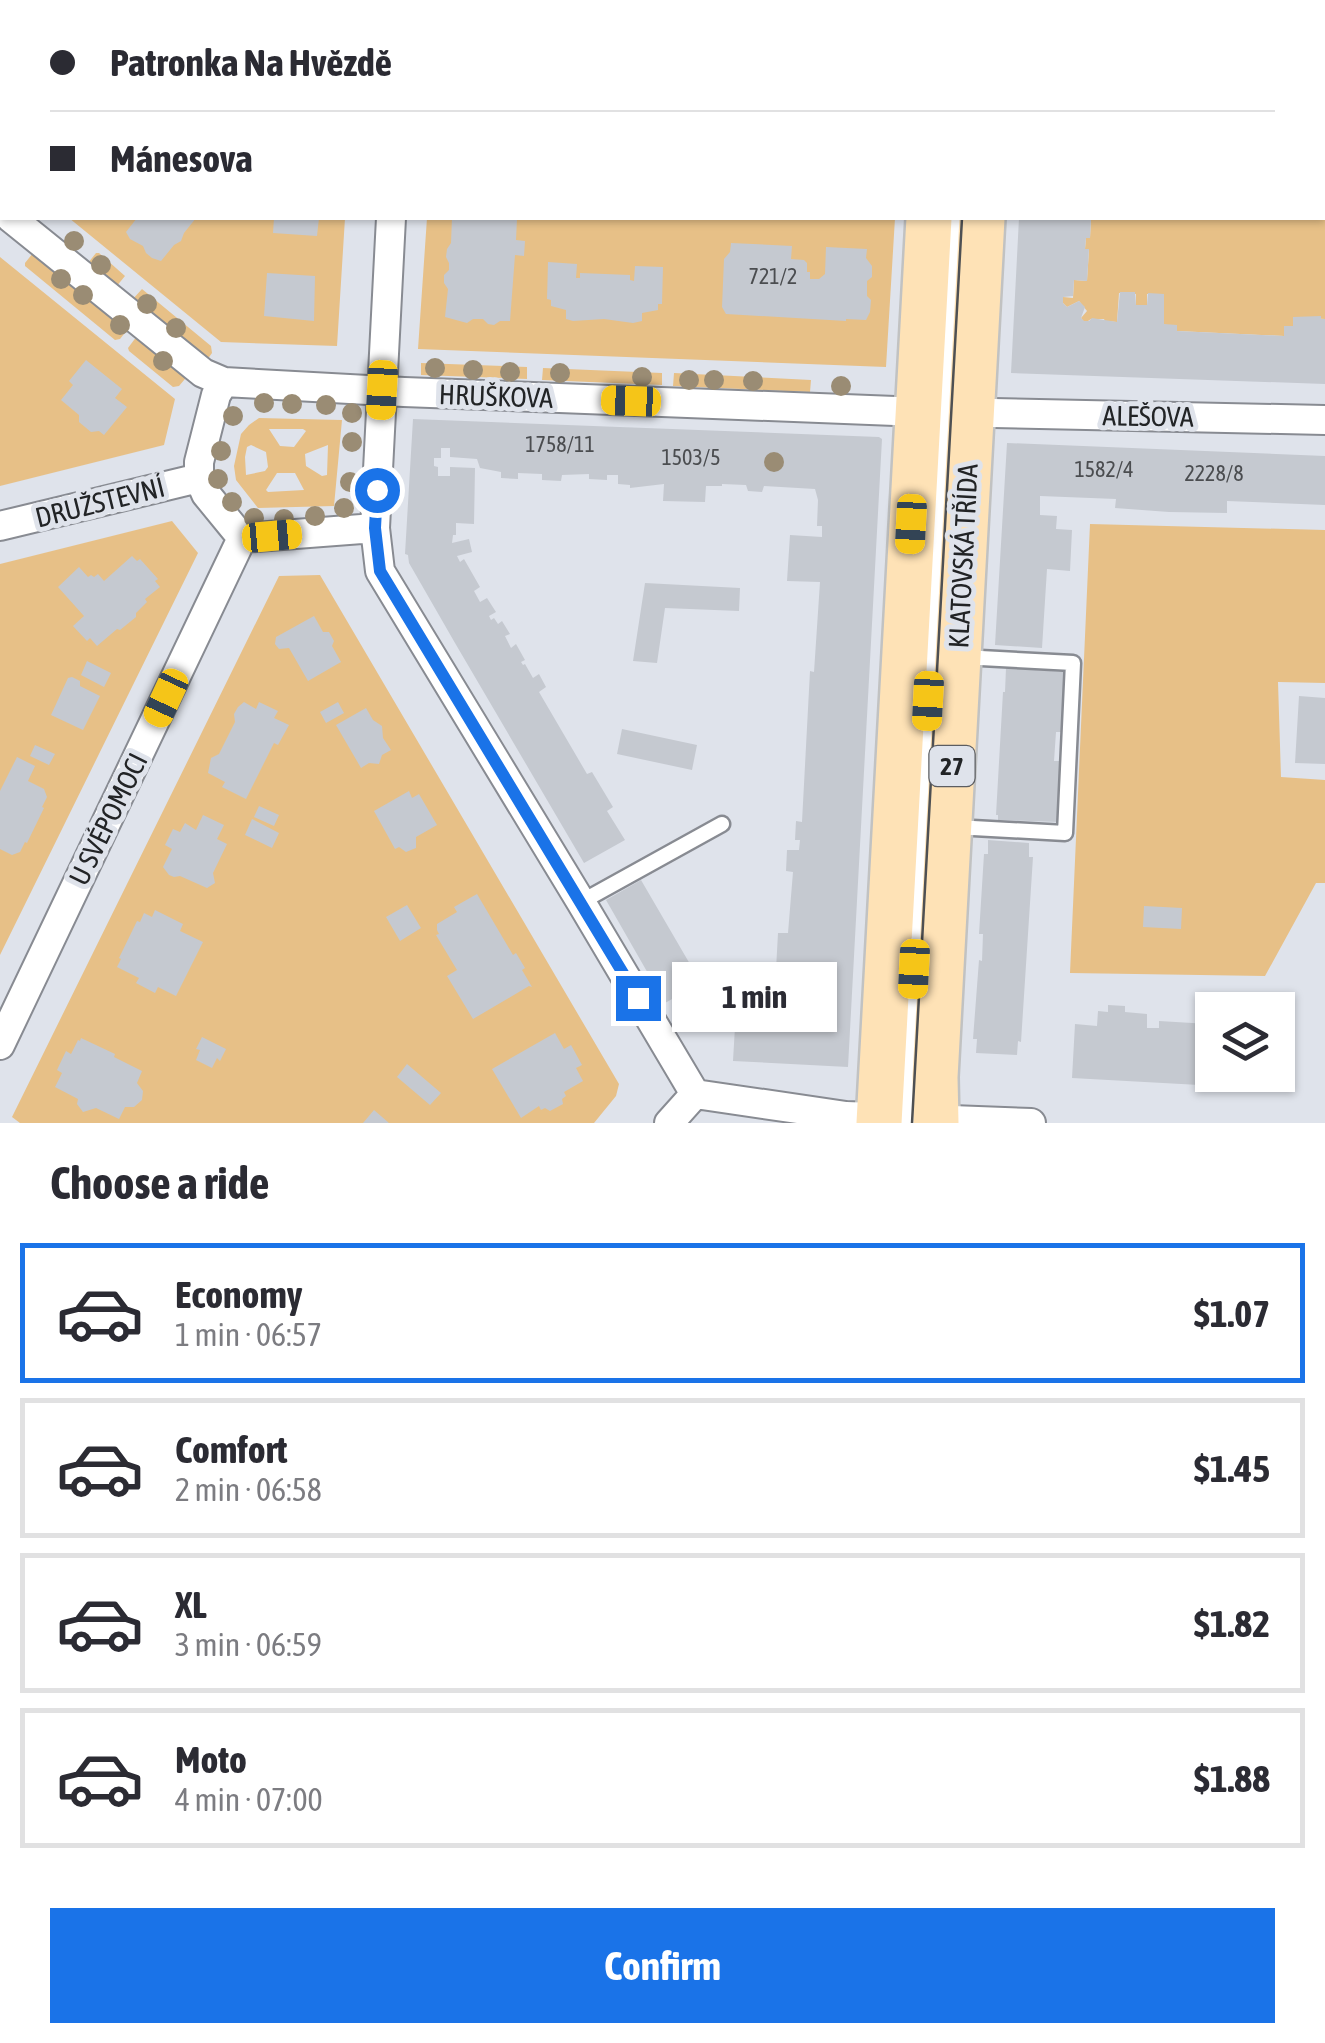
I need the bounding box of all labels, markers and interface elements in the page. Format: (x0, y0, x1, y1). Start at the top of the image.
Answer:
text: Patronka Na Hvězdě (110, 41, 392, 84)
text: Mánesova (110, 137, 253, 180)
house number: 721/2 (749, 263, 797, 289)
car (365, 359, 399, 421)
street label: HRUŠKOVA (438, 378, 554, 414)
car (600, 385, 662, 417)
street label: ALEŠOVA (1102, 399, 1194, 433)
house number: 1758/11 (525, 431, 595, 457)
house number: 1503/5 (661, 444, 721, 470)
house number: 1582/4 (1074, 456, 1134, 482)
house number: 2228/8 (1184, 460, 1244, 486)
street label: KLATOVSKÁ TŘÍDA (942, 463, 984, 649)
route start (355, 468, 400, 513)
street label: DRUŽSTEVNÍ (32, 470, 168, 534)
car (894, 493, 928, 555)
car (241, 518, 303, 554)
car (140, 664, 192, 732)
car (911, 670, 945, 732)
road number: 27 (930, 746, 974, 786)
street label: U SVÉPOMOCI (62, 748, 154, 890)
car (897, 938, 931, 1000)
callout: 1 min (673, 963, 838, 1033)
route end (616, 976, 661, 1021)
text: 1 min (722, 978, 787, 1015)
map controls (1195, 992, 1295, 1092)
button: layers (1195, 992, 1295, 1092)
text: Choose a ride (50, 1157, 269, 1209)
icon: car (55, 1268, 145, 1358)
text: Economy (175, 1273, 302, 1316)
text: $1.07 (1194, 1292, 1270, 1335)
text: 1 min · 06:57 (175, 1316, 322, 1353)
icon: car (55, 1423, 145, 1513)
text: Comfort (175, 1428, 287, 1471)
text: $1.45 (1194, 1447, 1270, 1490)
text: 2 min · 06:58 (175, 1471, 322, 1508)
icon: car (55, 1578, 145, 1668)
text: XL (175, 1583, 207, 1626)
text: $1.82 (1194, 1602, 1270, 1645)
text: 3 min · 06:59 (175, 1626, 322, 1663)
icon: car (55, 1733, 145, 1823)
text: Moto (175, 1738, 247, 1781)
text: $1.88 (1194, 1757, 1270, 1800)
text: 4 min · 07:00 (175, 1781, 322, 1818)
button: Confirm (50, 1908, 1275, 2023)

